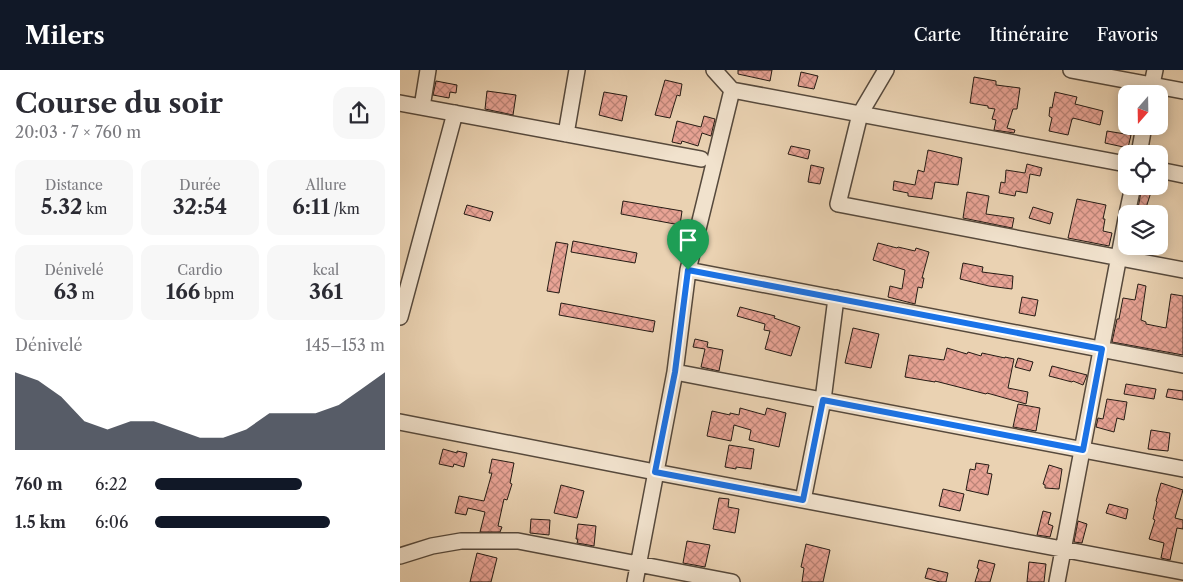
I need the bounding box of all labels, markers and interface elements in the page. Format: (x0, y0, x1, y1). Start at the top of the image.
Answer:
text: Milers (25, 21, 105, 50)
text: Carte (914, 24, 961, 46)
text: Itinéraire (989, 24, 1069, 46)
text: Favoris (1097, 24, 1158, 46)
north arrow (1118, 85, 1168, 135)
map controls (1118, 85, 1168, 255)
text: Course du soir (15, 86, 223, 120)
button: share (333, 87, 385, 139)
text: 20:03 · 7 × 760 m (15, 122, 141, 142)
button: locate (1118, 145, 1168, 195)
text: Distance (45, 176, 103, 194)
text: Durée (179, 176, 221, 194)
text: Allure (306, 176, 346, 194)
text: 5.32 (41, 194, 82, 219)
text: 32:54 (173, 194, 227, 219)
text: 6:11 (292, 194, 330, 219)
text: km (82, 200, 107, 218)
text: /km (330, 200, 360, 218)
button: layers (1118, 205, 1168, 255)
pin (667, 219, 709, 270)
icon: arrive (674, 226, 702, 254)
text: Dénivelé (44, 261, 104, 279)
text: Cardio (177, 261, 223, 279)
text: kcal (313, 261, 339, 279)
text: 63 (53, 279, 78, 304)
text: 166 (166, 279, 200, 304)
text: 361 (309, 279, 343, 304)
text: m (78, 285, 95, 303)
text: bpm (200, 285, 234, 303)
text: Dénivelé (15, 335, 83, 355)
text: 145–153 m (305, 335, 385, 355)
text: 760 m (15, 474, 63, 494)
text: 6:22 (95, 474, 127, 494)
text: 1.5 km (15, 512, 66, 532)
text: 6:06 (95, 512, 128, 532)

